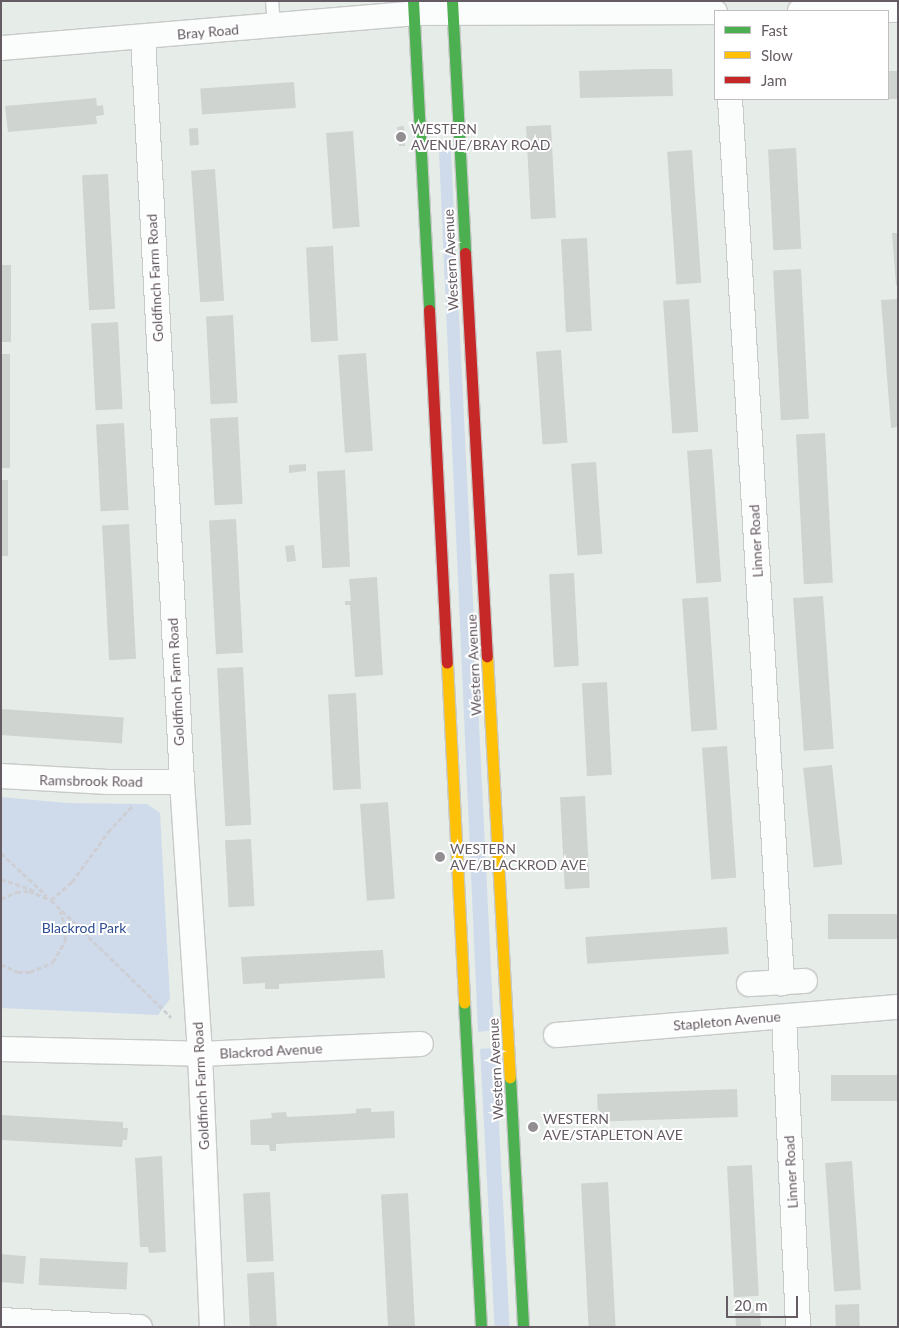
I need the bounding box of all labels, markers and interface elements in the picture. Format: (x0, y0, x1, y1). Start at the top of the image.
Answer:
legend (714, 10, 889, 100)
street label: Bray Road (176, 21, 240, 43)
text: Fast (761, 21, 788, 39)
text: Slow (761, 46, 793, 64)
text: Jam (761, 71, 787, 89)
place label: WESTERN AVENUE/BRAY ROAD (411, 121, 551, 154)
marker: WESTERN AVENUE/BRAY ROAD (395, 131, 407, 143)
street label: Western Avenue (440, 208, 462, 312)
street label: Goldfinch Farm Road (143, 214, 167, 342)
street label: Linner Road (746, 504, 766, 578)
street label: Western Avenue (463, 613, 485, 717)
street label: Goldfinch Farm Road (164, 618, 188, 746)
street label: Ramsbrook Road (39, 772, 143, 790)
place label: WESTERN AVE/BLACKROD AVE (450, 841, 587, 874)
marker: WESTERN AVE/BLACKROD AVE (434, 851, 446, 863)
park label: Blackrod Park (42, 920, 126, 936)
street label: Stapleton Avenue (672, 1008, 782, 1034)
street label: Western Avenue (485, 1017, 507, 1121)
street label: Goldfinch Farm Road (189, 1022, 213, 1150)
street label: Blackrod Avenue (219, 1040, 323, 1062)
place label: WESTERN AVE/STAPLETON AVE (543, 1111, 683, 1144)
marker: WESTERN AVE/STAPLETON AVE (527, 1121, 539, 1133)
street label: Linner Road (781, 1135, 801, 1209)
scale bar (729, 1286, 802, 1318)
text: 20 m (734, 1296, 768, 1314)

